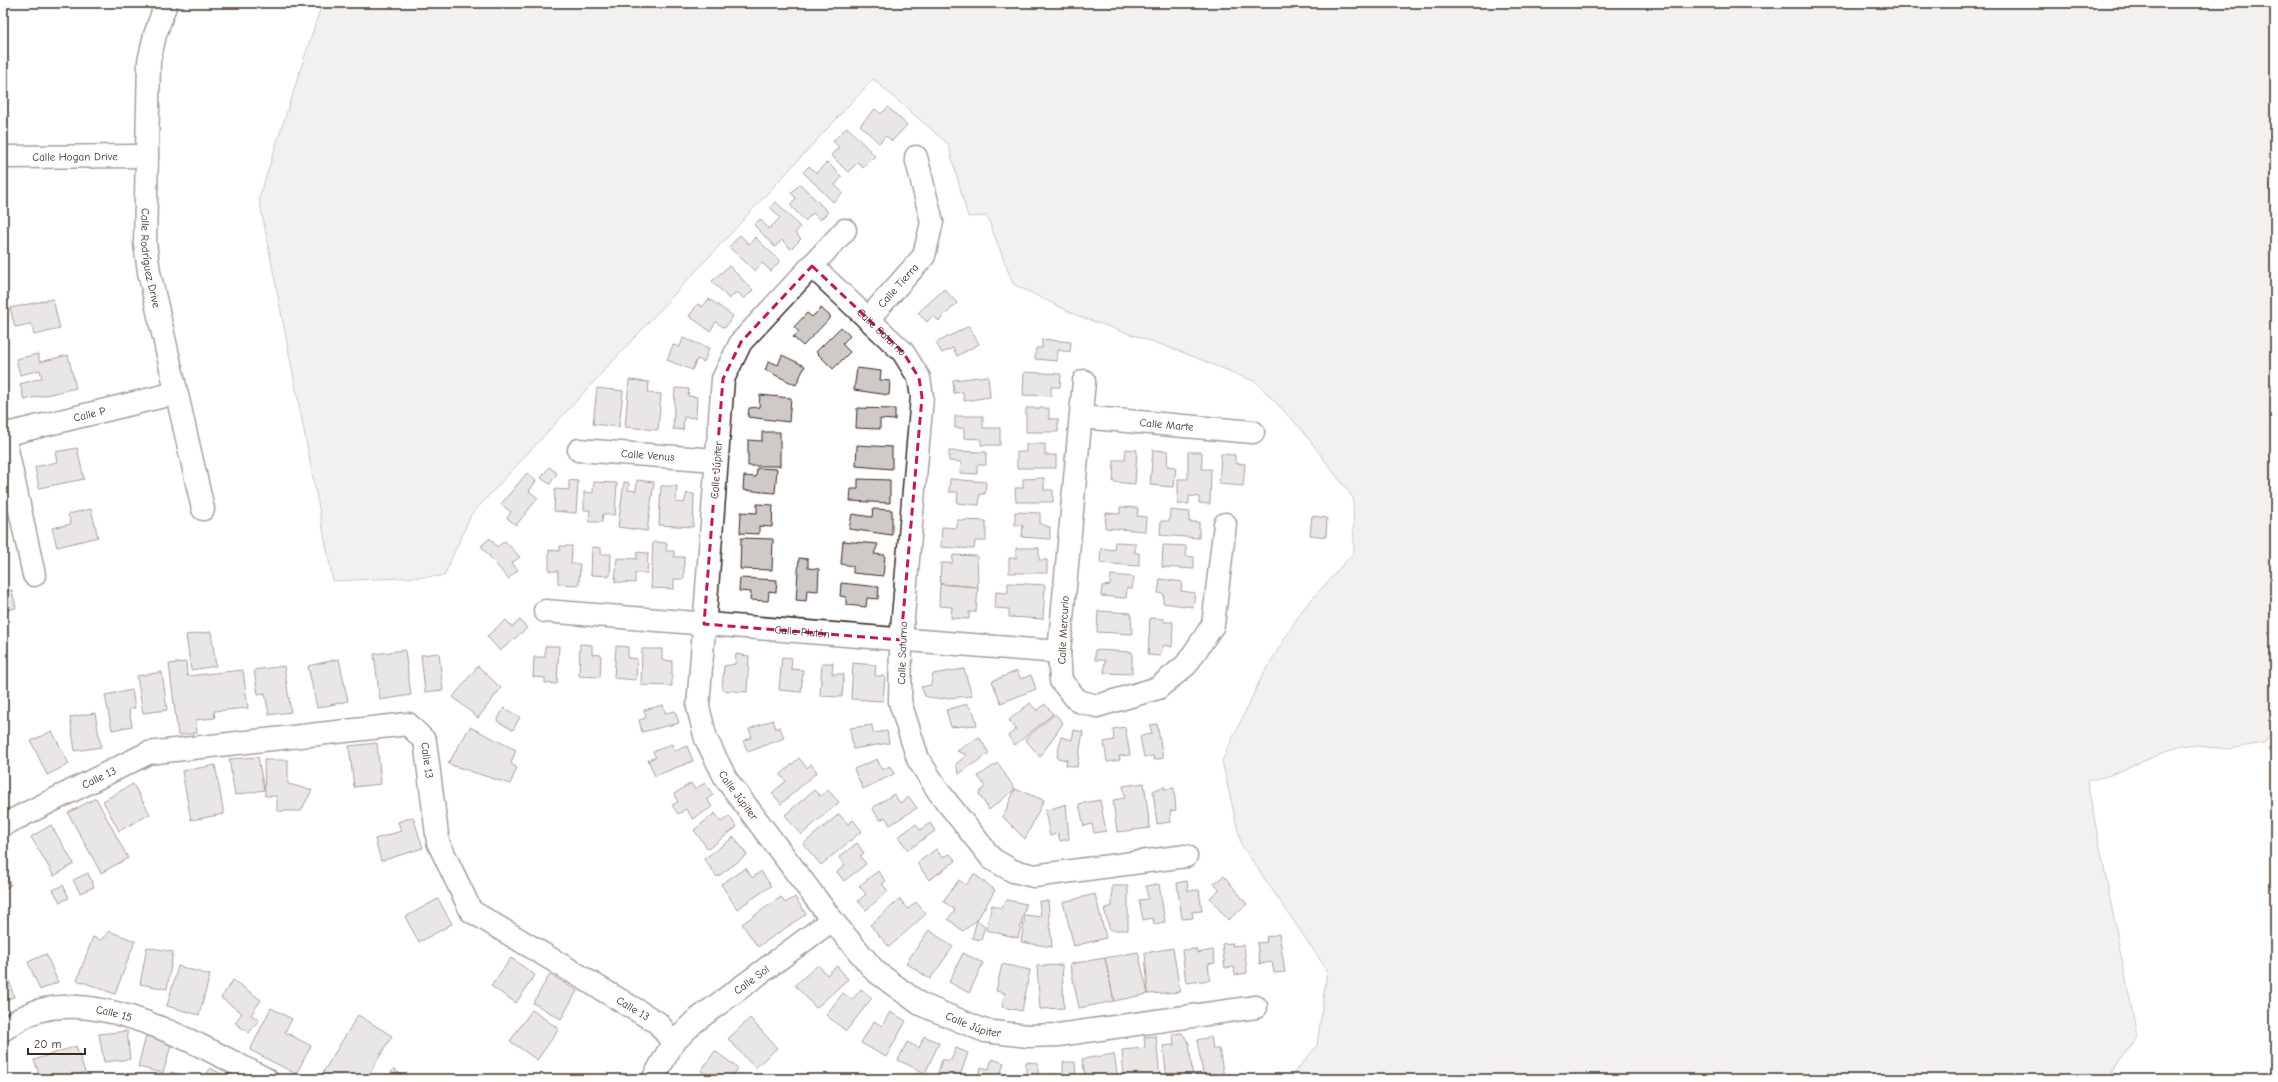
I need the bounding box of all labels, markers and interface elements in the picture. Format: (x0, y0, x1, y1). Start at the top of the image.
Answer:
street label: Calle Hogan Drive (32, 150, 118, 164)
street label: Calle Rodríguez Drive (138, 208, 163, 310)
street label: Calle Tierra (875, 261, 921, 310)
street label: Calle Saturno (854, 306, 909, 359)
street label: Calle P (72, 404, 107, 425)
street label: Calle Marte (1139, 416, 1195, 434)
street label: Calle Júpiter (708, 440, 725, 499)
street label: Calle Venus (621, 447, 675, 464)
street label: Calle Mercurio (1055, 595, 1072, 665)
street label: Calle Saturno (895, 621, 910, 685)
street label: Calle Plutón (774, 623, 830, 641)
street label: Calle 13 (418, 741, 436, 779)
street label: Calle 13 (80, 764, 118, 792)
street label: Calle Júpiter (716, 768, 761, 823)
street label: Calle Sol (731, 963, 772, 997)
street label: Calle 13 (614, 994, 652, 1024)
street label: Calle 15 (95, 1003, 134, 1024)
street label: Calle Júpiter (943, 1009, 1002, 1040)
scale bar (28, 1030, 85, 1056)
text: 20 m (34, 1037, 62, 1051)

